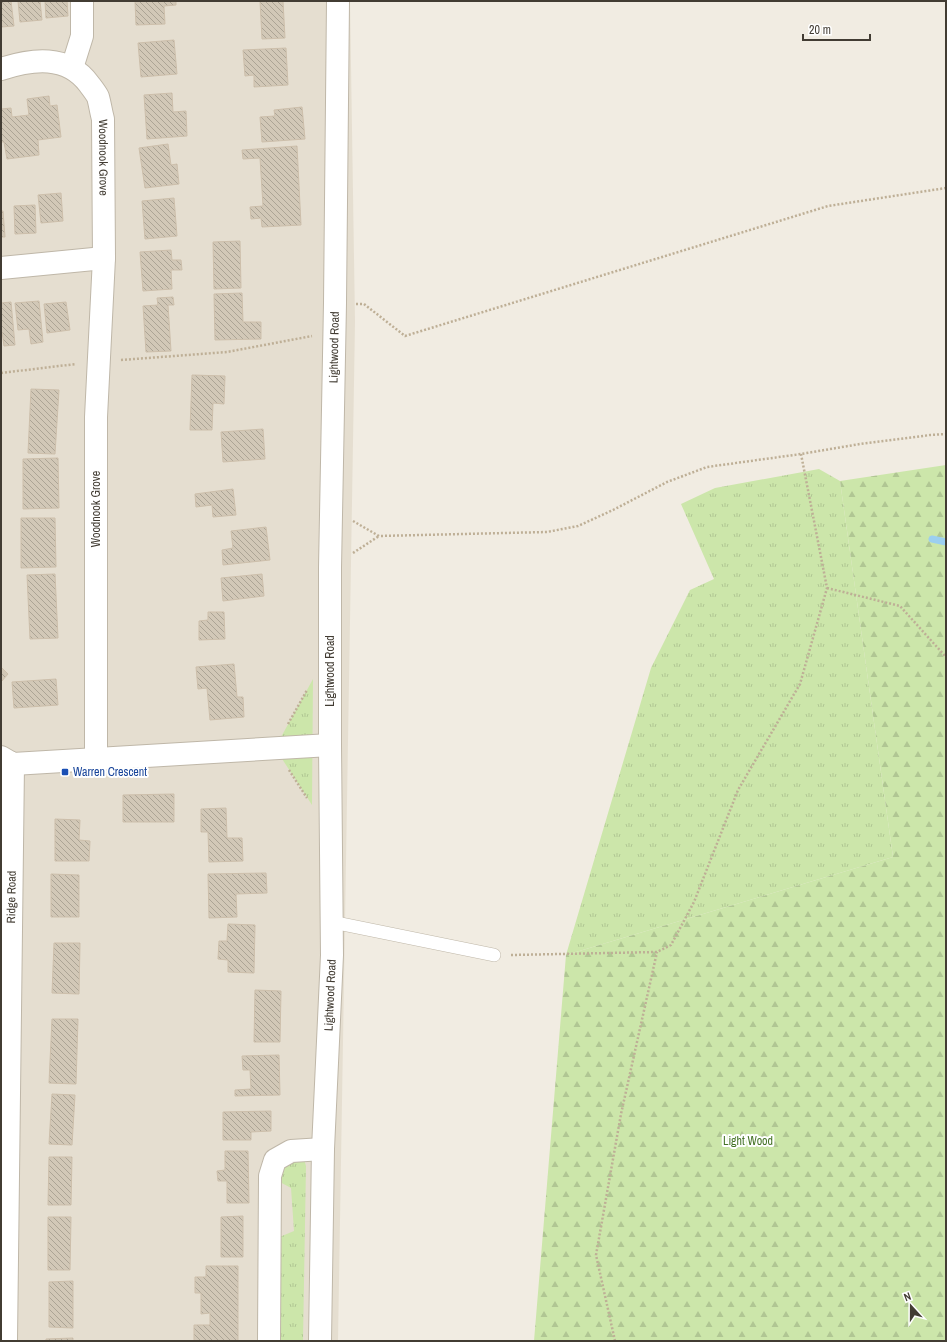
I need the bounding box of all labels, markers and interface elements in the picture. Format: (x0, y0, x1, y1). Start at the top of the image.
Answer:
scale bar (803, 16, 870, 42)
text: 20 m (809, 22, 831, 38)
street label: Woodnook Grove (95, 119, 112, 196)
street label: Lightwood Road (325, 311, 343, 383)
street label: Woodnook Grove (88, 471, 104, 547)
street label: Lightwood Road (322, 635, 338, 707)
place label: Warren Crescent (73, 764, 147, 780)
marker: Warren Crescent (60, 767, 70, 777)
street label: Ridge Road (3, 871, 20, 923)
street label: Lightwood Road (320, 959, 340, 1031)
park label: Light Wood (723, 1133, 773, 1149)
north arrow (891, 1286, 931, 1326)
text: N (902, 1289, 913, 1304)

